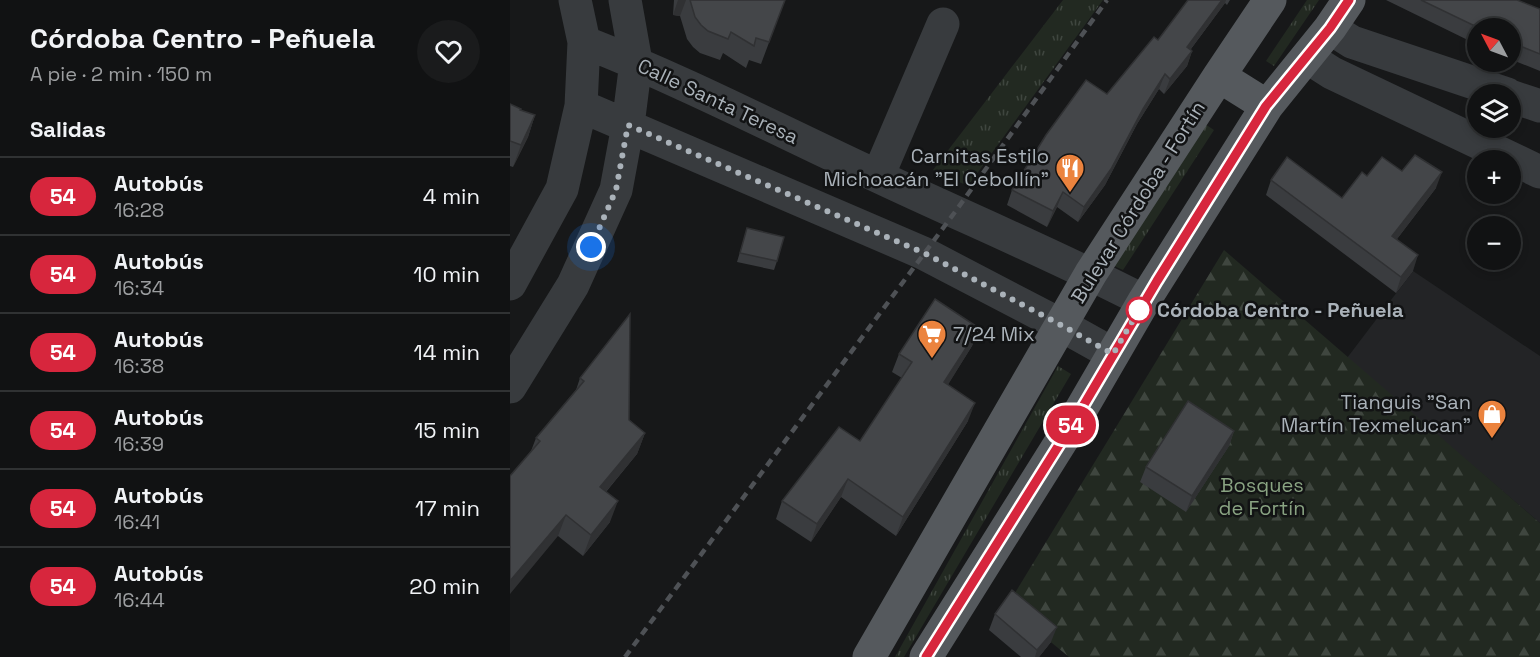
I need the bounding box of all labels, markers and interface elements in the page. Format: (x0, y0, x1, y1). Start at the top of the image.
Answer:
north arrow (1467, 18, 1521, 72)
map controls (1467, 18, 1521, 270)
text: Córdoba Centro - Peñuela (30, 20, 375, 56)
button: heart (417, 20, 480, 83)
street label: Calle Santa Teresa (633, 52, 803, 150)
text: A pie · 2 min · 150 m (30, 61, 212, 87)
button: layers (1467, 84, 1521, 138)
street label: Bulevar Córdoba - Fortín (1065, 96, 1211, 308)
text: Salidas (30, 115, 106, 143)
place label: Carnitas Estilo Michoacán "El Cebollín" (824, 143, 1049, 192)
button: + (1467, 150, 1521, 204)
restaurant icon: Carnitas Estilo Michoacán "El Cebollín" (1054, 152, 1086, 194)
text: Autobús (114, 169, 204, 197)
text: 4 min (423, 182, 480, 210)
text: 54 (50, 183, 76, 210)
text: 16:28 (114, 197, 164, 223)
button: − (1467, 216, 1521, 270)
your location (576, 232, 606, 262)
text: Autobús (114, 247, 204, 275)
text: 10 min (413, 260, 480, 288)
text: 54 (50, 261, 76, 288)
text: 16:34 (114, 275, 164, 301)
marker: Córdoba Centro - Peñuela (1126, 297, 1152, 323)
place label: Córdoba Centro - Peñuela (1157, 297, 1404, 323)
supermarket icon: 7/24 Mix (916, 318, 948, 360)
place label: 7/24 Mix (953, 321, 1035, 347)
text: Autobús (114, 325, 204, 353)
text: 14 min (414, 338, 480, 366)
text: 54 (50, 339, 76, 366)
text: 16:38 (114, 353, 164, 379)
place label: Tianguis "San Martín Texmelucan" (1281, 389, 1471, 438)
shop icon: Tianguis "San Martín Texmelucan" (1476, 398, 1508, 440)
text: Autobús (114, 403, 204, 431)
line badge: 54 (1044, 406, 1098, 444)
text: 54 (1058, 412, 1084, 439)
text: 15 min (414, 416, 480, 444)
text: 54 (50, 417, 76, 444)
text: 16:39 (114, 431, 164, 457)
park label: Bosques de Fortín (1219, 472, 1305, 521)
text: Autobús (114, 481, 204, 509)
text: 17 min (415, 494, 480, 522)
text: 54 (50, 495, 76, 522)
text: 16:41 (114, 509, 160, 535)
text: Autobús (114, 559, 204, 587)
text: 20 min (409, 572, 480, 600)
text: 54 (50, 573, 76, 600)
text: 16:44 (114, 587, 165, 613)

